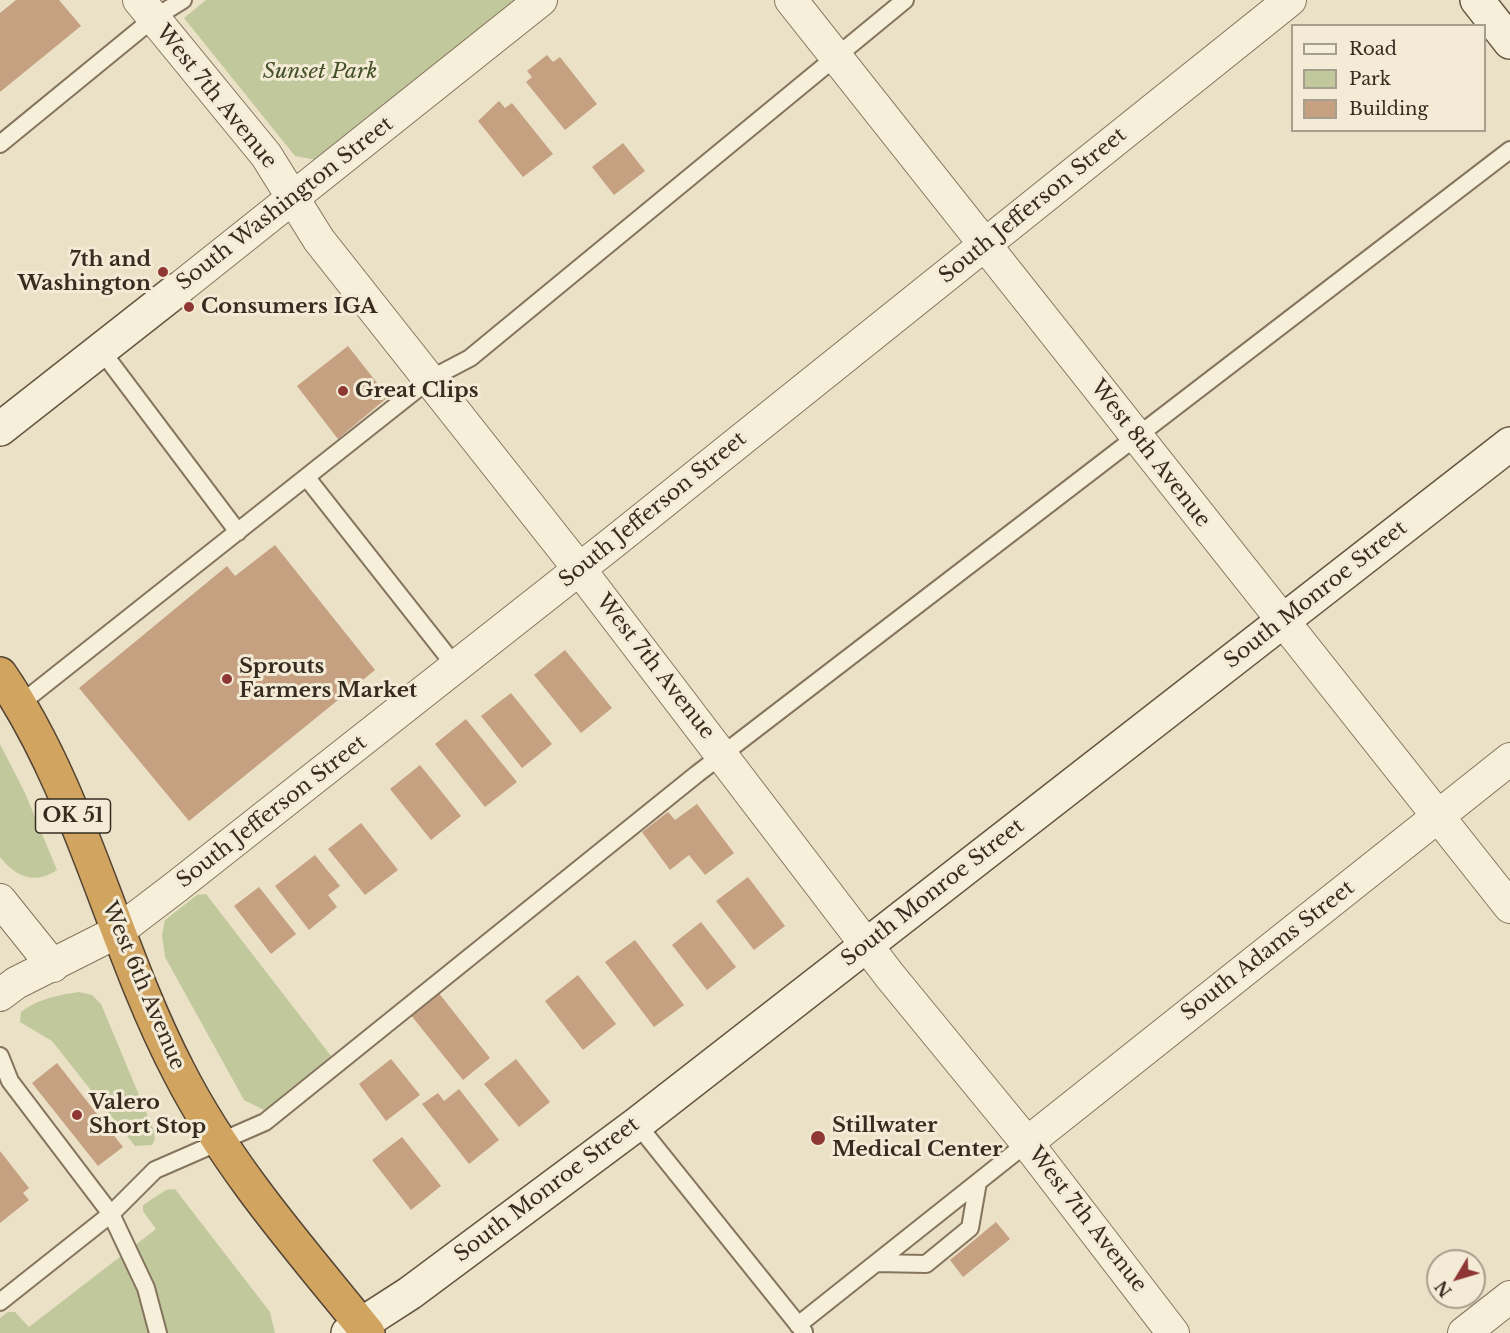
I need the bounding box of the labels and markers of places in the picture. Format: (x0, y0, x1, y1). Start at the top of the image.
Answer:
place label: 7th and Washington (17, 247, 151, 297)
marker: 7th and Washington (156, 265, 170, 279)
place label: Consumers IGA (201, 294, 377, 320)
marker: Consumers IGA (182, 300, 196, 314)
place label: Great Clips (355, 378, 478, 404)
marker: Great Clips (336, 384, 350, 398)
place label: Sprouts Farmers Market (239, 654, 417, 704)
marker: Sprouts Farmers Market (220, 672, 234, 686)
place label: Valero Short Stop (89, 1090, 206, 1140)
marker: Valero Short Stop (70, 1108, 84, 1122)
place label: Stillwater Medical Center (832, 1113, 1003, 1163)
marker: Stillwater Medical Center (809, 1129, 827, 1147)

